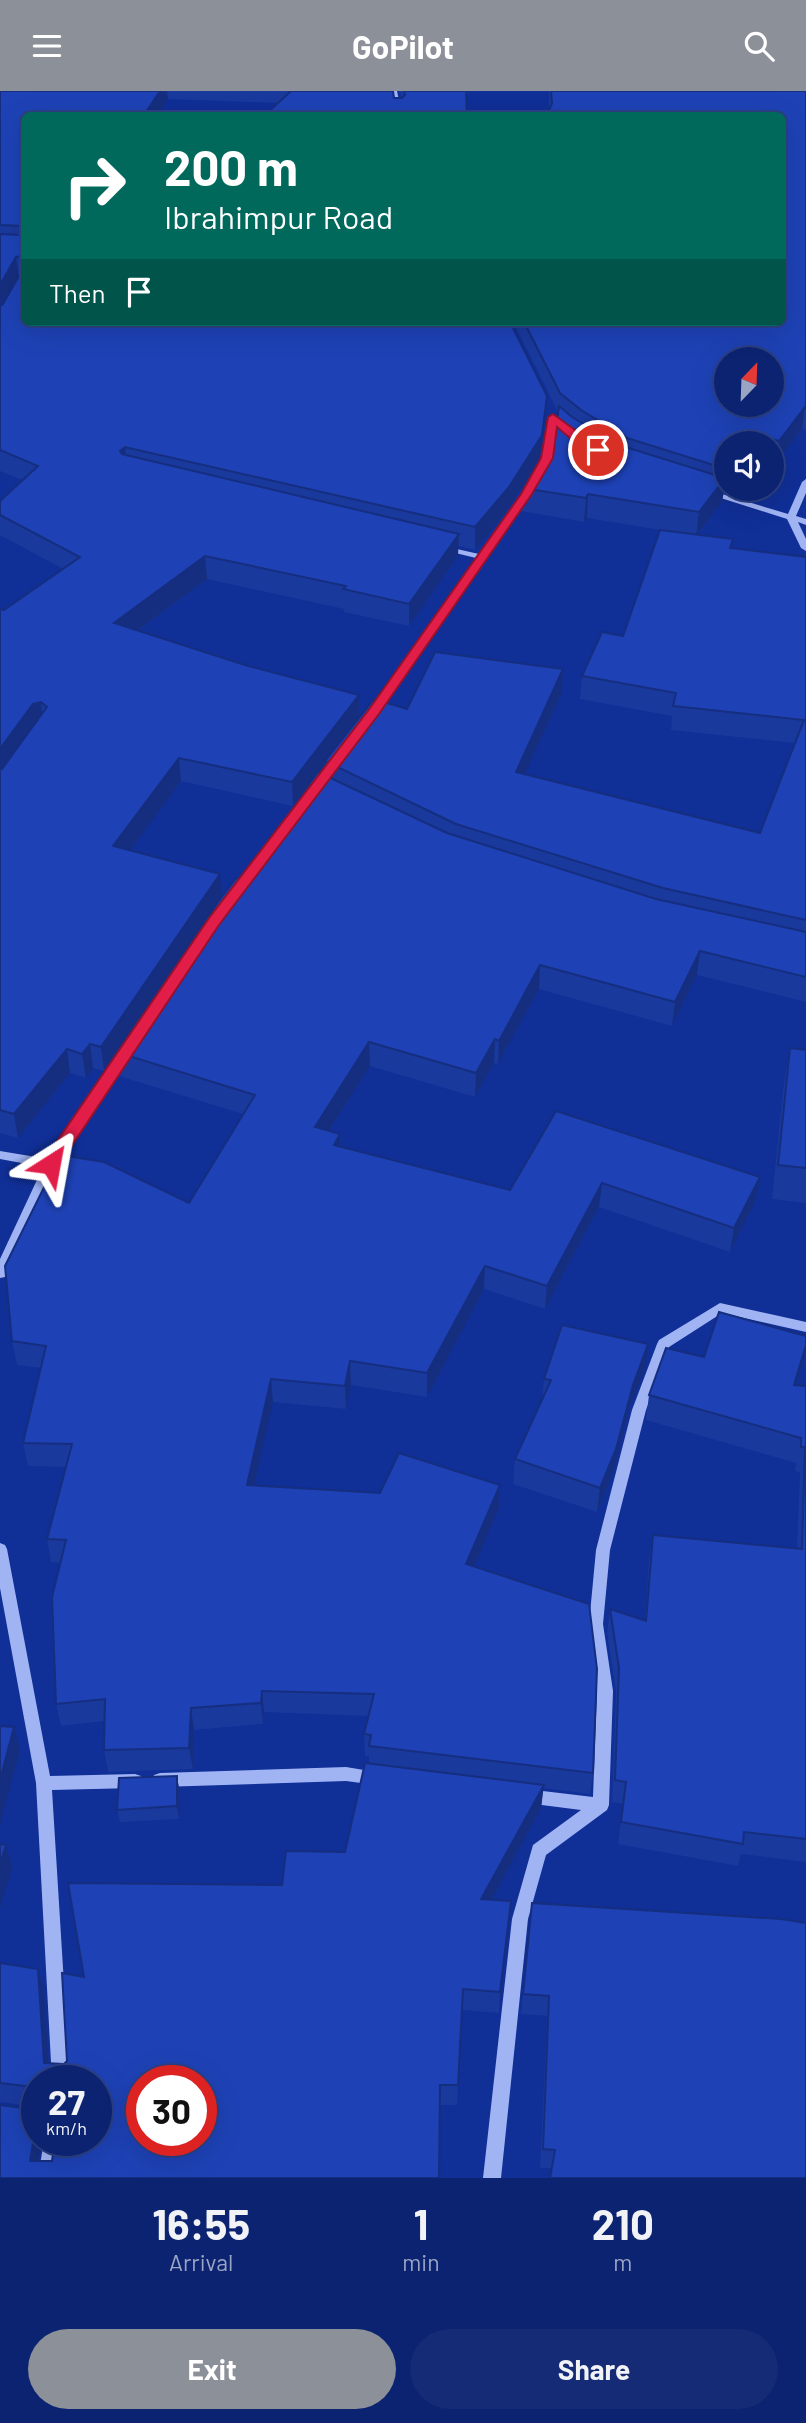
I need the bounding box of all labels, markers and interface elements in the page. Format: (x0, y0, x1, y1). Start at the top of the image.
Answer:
icon: menu (28, 27, 66, 65)
text: GoPilot (352, 27, 454, 65)
icon: search (740, 27, 778, 65)
text: 200 m (164, 137, 298, 196)
icon: right (49, 140, 140, 231)
text: Ibrahimpur Road (164, 197, 393, 235)
icon: arrive (120, 273, 158, 311)
text: Then (49, 277, 106, 308)
north arrow (714, 347, 784, 417)
map controls (714, 347, 784, 501)
pin (568, 420, 628, 480)
icon: arrive (579, 431, 617, 469)
button: sound (714, 431, 784, 501)
position arrow (14, 1127, 88, 1201)
speed limit sign: 30 (126, 2065, 217, 2156)
text: 27 (48, 2080, 85, 2122)
text: km/h (46, 2117, 87, 2139)
text: 16:55 (152, 2198, 250, 2248)
text: 1 (414, 2198, 428, 2248)
text: 210 (592, 2198, 654, 2248)
text: Arrival (169, 2248, 233, 2276)
text: min (402, 2248, 440, 2276)
text: m (613, 2248, 632, 2276)
button: Exit (28, 2329, 396, 2409)
button: Share (410, 2329, 778, 2409)

